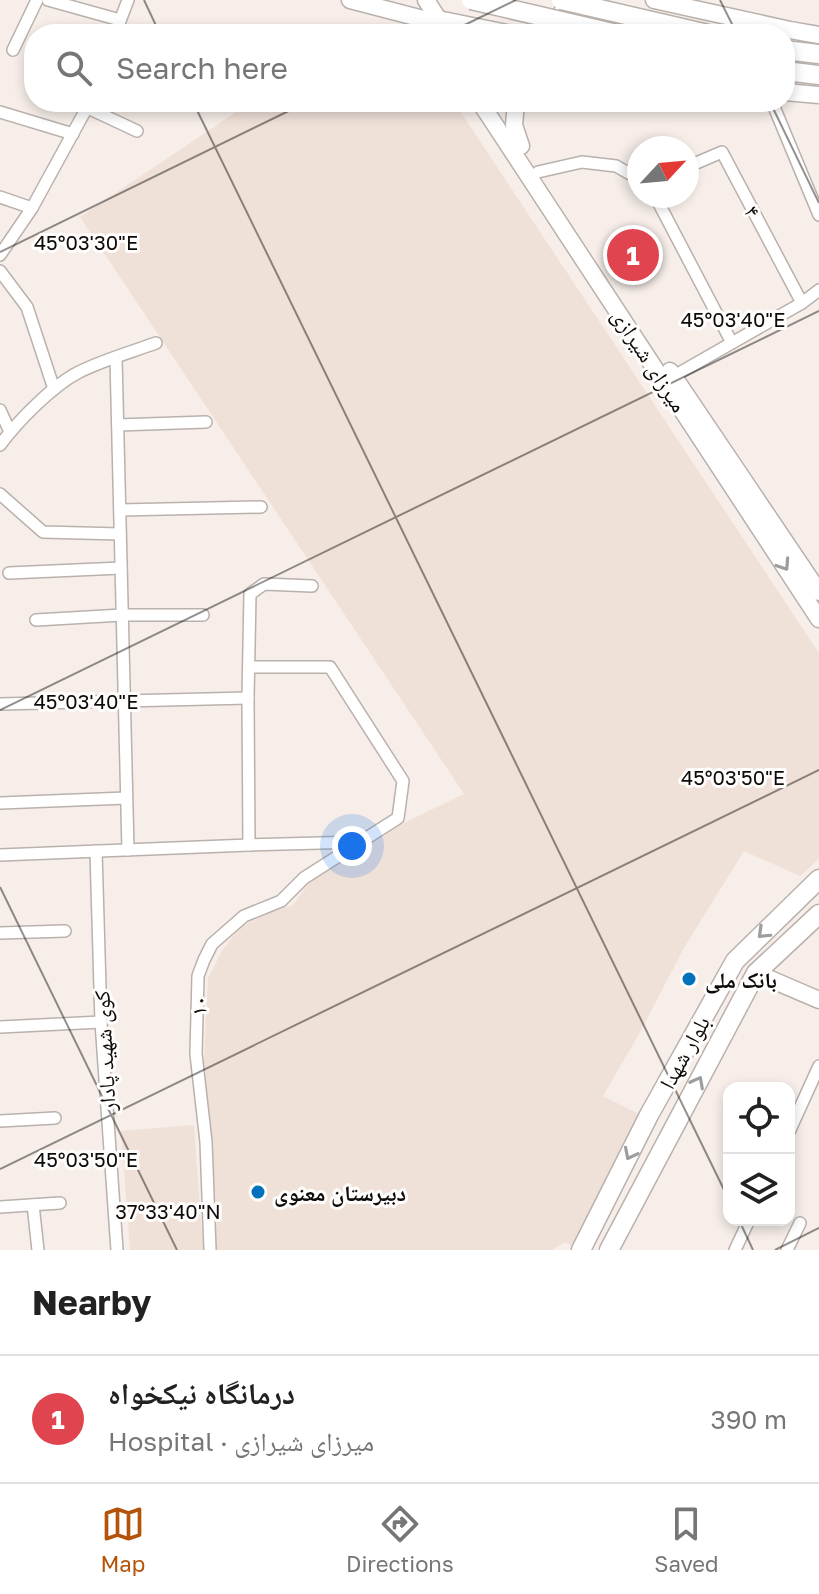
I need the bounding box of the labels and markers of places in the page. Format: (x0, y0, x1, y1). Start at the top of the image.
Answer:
pin: 1 (607, 225, 659, 285)
place label: بانک ملی (705, 966, 777, 994)
marker: بانک ملی (680, 970, 698, 988)
place label: دبیرستان معنوی (274, 1179, 406, 1207)
marker: دبیرستان معنوی (249, 1183, 267, 1201)

